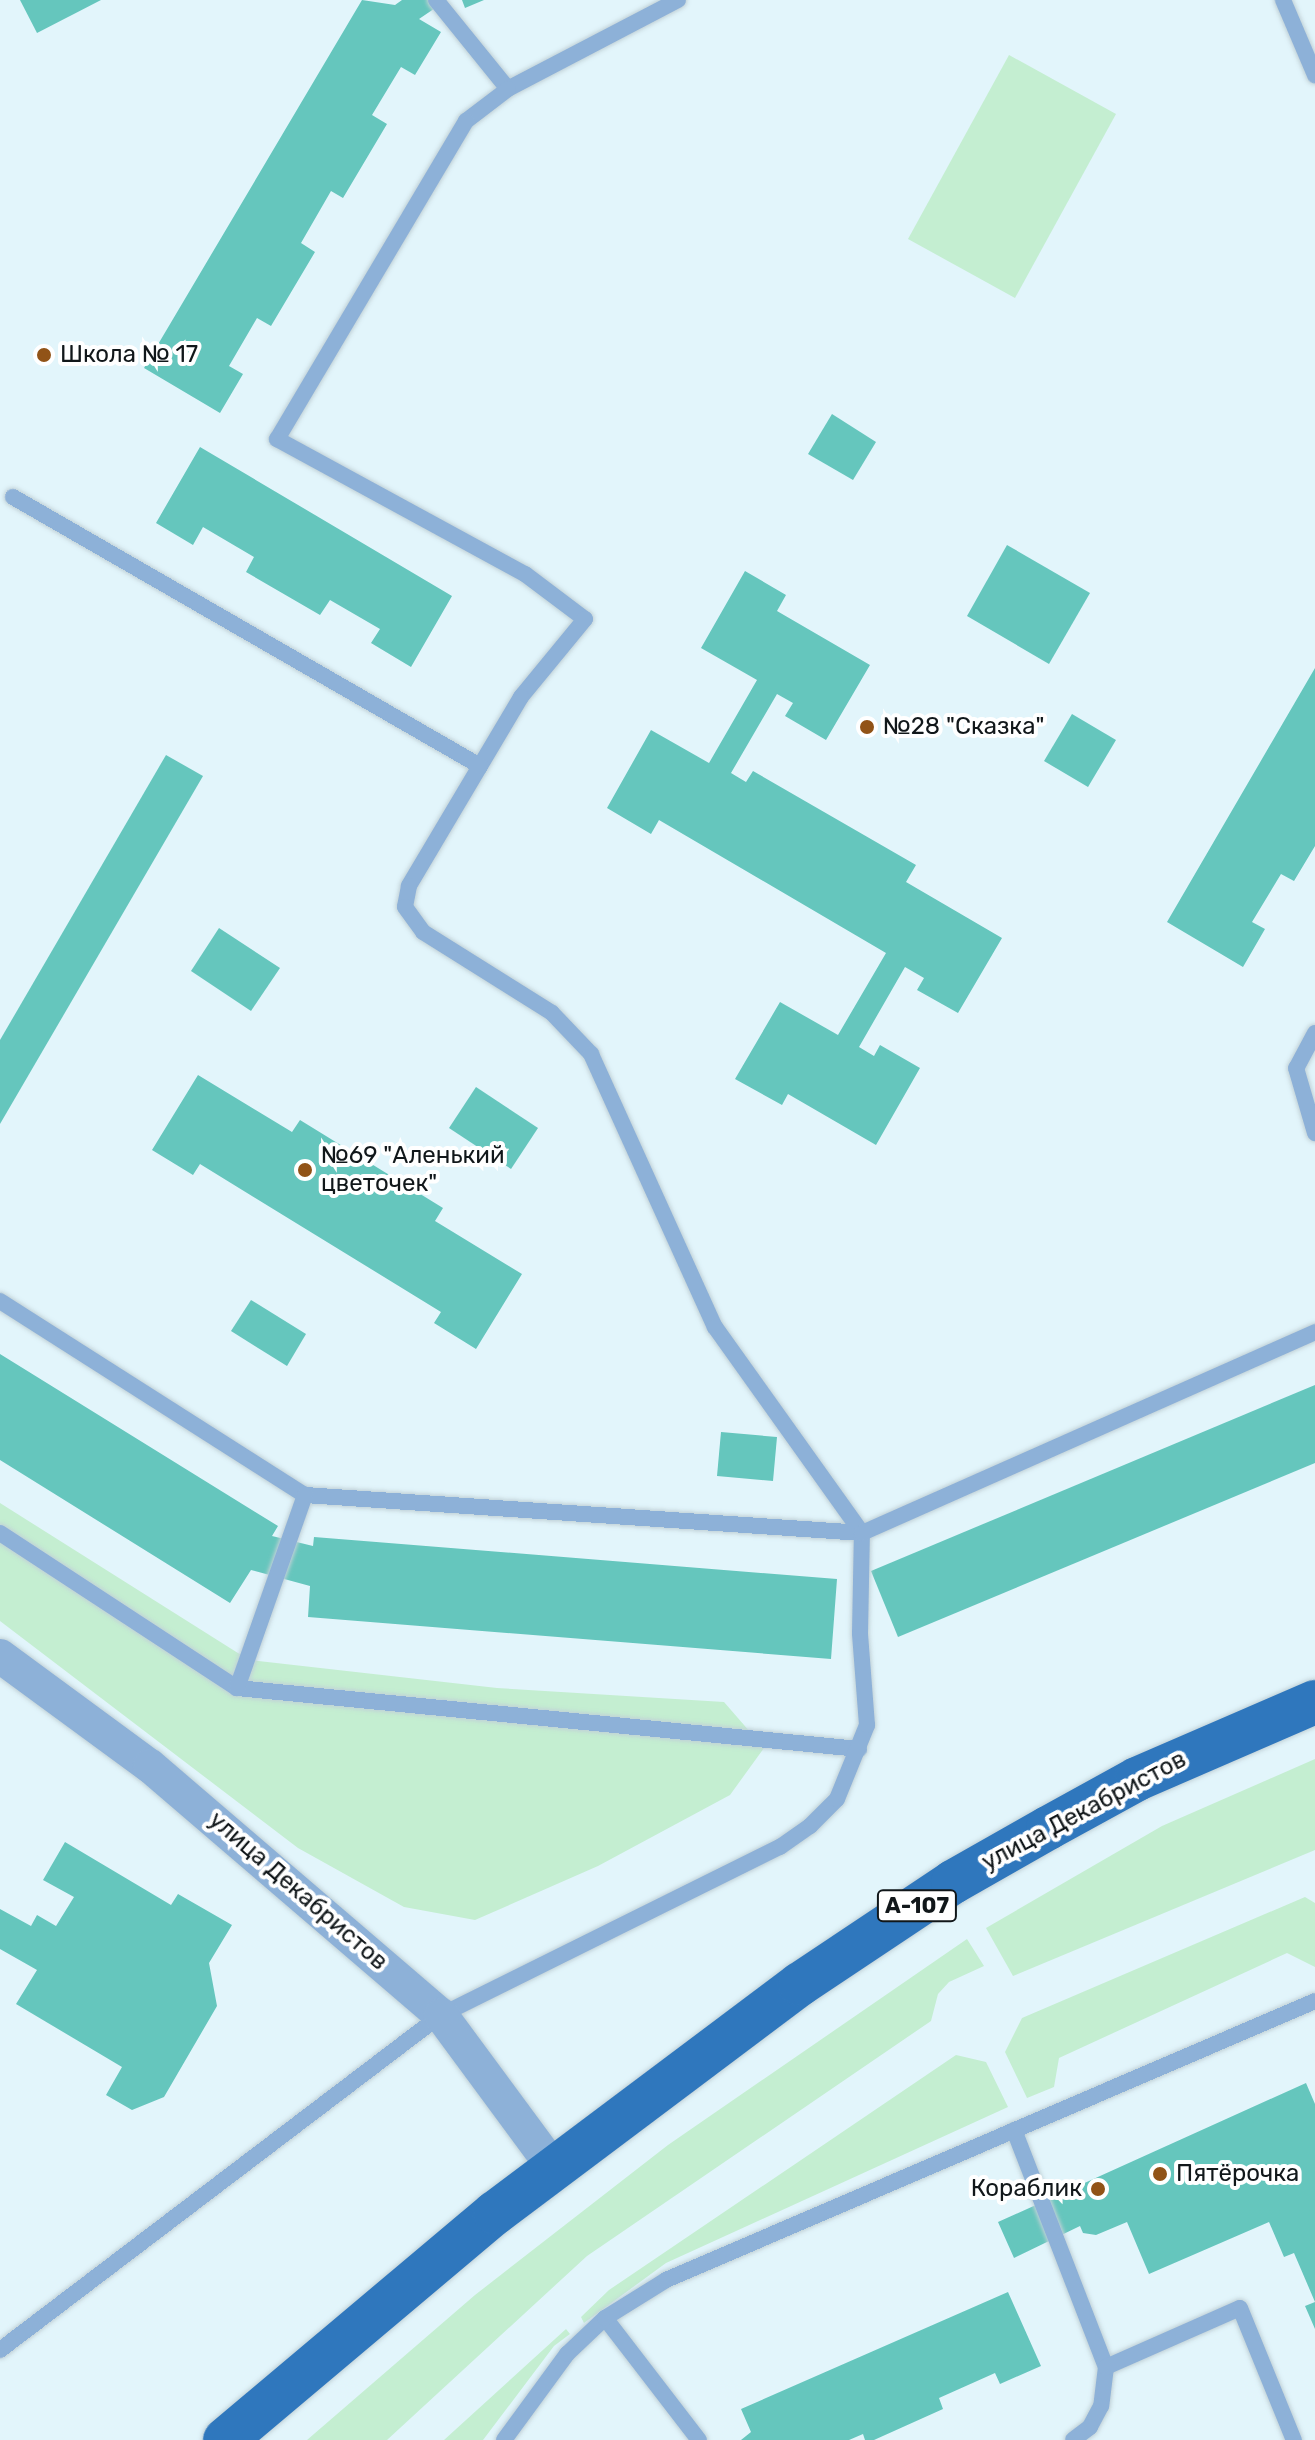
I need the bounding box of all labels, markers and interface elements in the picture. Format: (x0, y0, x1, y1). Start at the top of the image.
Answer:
place label: Школа № 17 (60, 341, 198, 369)
marker: Школа № 17 (35, 346, 53, 364)
place label: №28 "Сказка" (883, 713, 1044, 741)
marker: №28 "Сказка" (858, 718, 876, 736)
place label: №69 "Аленький цветочек" (321, 1142, 505, 1198)
marker: №69 "Аленький цветочек" (296, 1161, 314, 1179)
street label: улица Декабристов (977, 1745, 1191, 1877)
street label: улица Декабристов (203, 1806, 393, 1976)
road number: А-107 (875, 1888, 959, 1924)
place label: Пятёрочка (1176, 2160, 1299, 2188)
marker: Пятёрочка (1151, 2165, 1169, 2183)
place label: Кораблик (971, 2175, 1082, 2203)
marker: Кораблик (1089, 2180, 1107, 2198)

